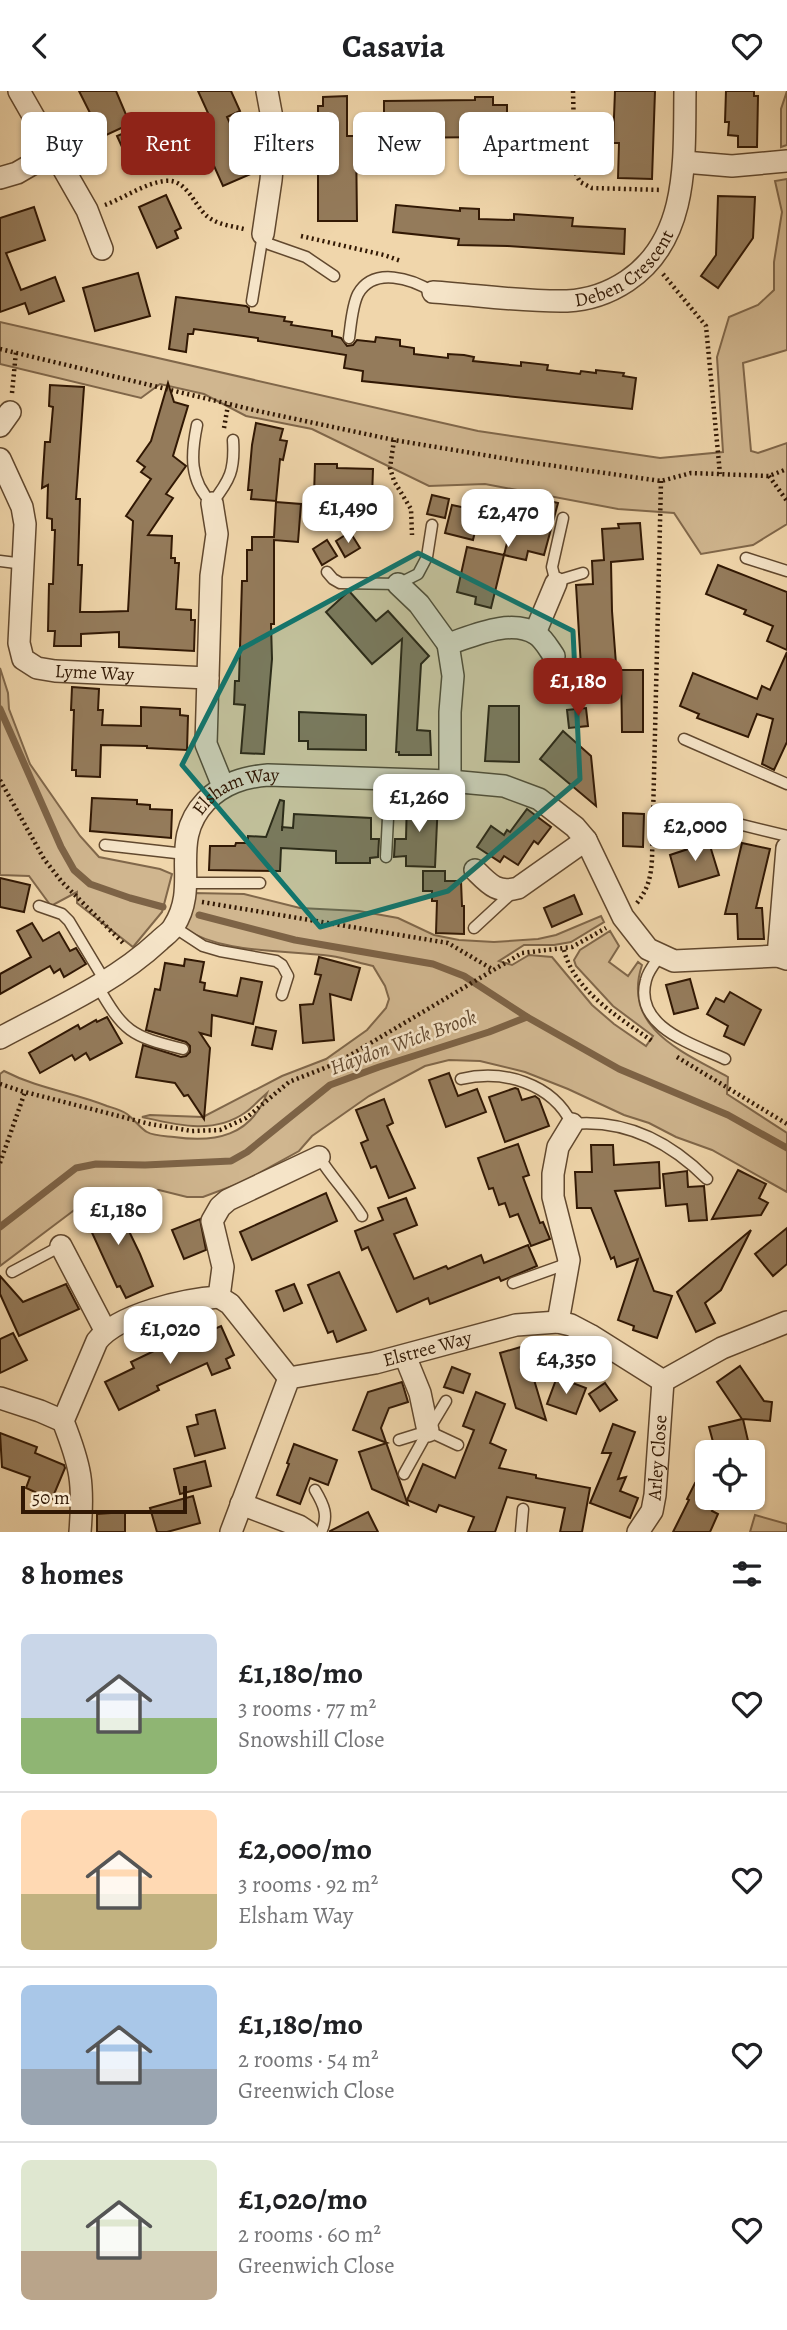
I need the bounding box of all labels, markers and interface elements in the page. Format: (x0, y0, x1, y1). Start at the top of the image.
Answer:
text: Casavia (342, 24, 445, 68)
icon: back (21, 27, 59, 65)
icon: heart (728, 27, 766, 65)
chip: Buy (21, 112, 107, 175)
chip: Rent (121, 112, 215, 175)
chip: Filters (229, 112, 339, 175)
chip: New (353, 112, 445, 175)
chip: Apartment (459, 112, 614, 175)
street label: Deben Crescent (572, 226, 680, 313)
pin: £1,490 (291, 485, 405, 545)
pin: £2,470 (451, 489, 565, 549)
text: £1,490 (318, 492, 378, 523)
text: £2,470 (477, 496, 539, 527)
street label: Lyme Way (54, 658, 135, 688)
pin: £1,180 (521, 659, 635, 718)
text: £1,180 (549, 665, 607, 696)
street label: Elsham Way (186, 762, 280, 821)
pin: £1,260 (362, 775, 476, 834)
text: £1,260 (389, 781, 449, 812)
pin: £2,000 (638, 803, 752, 863)
text: £2,000 (663, 810, 727, 841)
water label: Haydon Wick Brook (326, 1002, 480, 1082)
pin: £1,180 (61, 1187, 175, 1247)
text: £1,180 (89, 1194, 147, 1225)
pin: £1,020 (113, 1307, 227, 1366)
text: £1,020 (140, 1313, 200, 1344)
street label: Elstree Way (380, 1324, 475, 1373)
pin: £4,350 (509, 1337, 623, 1396)
text: £4,350 (536, 1343, 596, 1374)
street label: Arley Close (642, 1414, 674, 1502)
map controls (695, 1440, 765, 1510)
button: locate (695, 1440, 765, 1510)
scale bar (21, 1483, 187, 1515)
text: 50 m (32, 1485, 70, 1511)
text: 8 homes (21, 1554, 124, 1594)
icon: filters (728, 1555, 766, 1593)
text: £1,180/mo (238, 1653, 363, 1693)
icon: home (77, 1662, 161, 1746)
icon: heart (728, 1685, 766, 1723)
text: 3 rooms · 77 m² (238, 1693, 376, 1724)
text: Snowshill Close (238, 1724, 385, 1755)
text: £2,000/mo (238, 1829, 372, 1869)
icon: home (77, 1838, 161, 1922)
icon: heart (728, 1861, 766, 1899)
text: 3 rooms · 92 m² (238, 1869, 378, 1900)
text: Elsham Way (238, 1900, 353, 1931)
text: £1,180/mo (238, 2004, 363, 2044)
icon: home (77, 2013, 161, 2097)
icon: heart (728, 2036, 766, 2074)
text: 2 rooms · 54 m² (238, 2044, 379, 2075)
text: Greenwich Close (238, 2075, 395, 2106)
text: £1,020/mo (238, 2179, 368, 2219)
icon: home (77, 2188, 161, 2272)
icon: heart (728, 2211, 766, 2249)
text: 2 rooms · 60 m² (238, 2219, 381, 2250)
text: Greenwich Close (238, 2250, 395, 2281)

